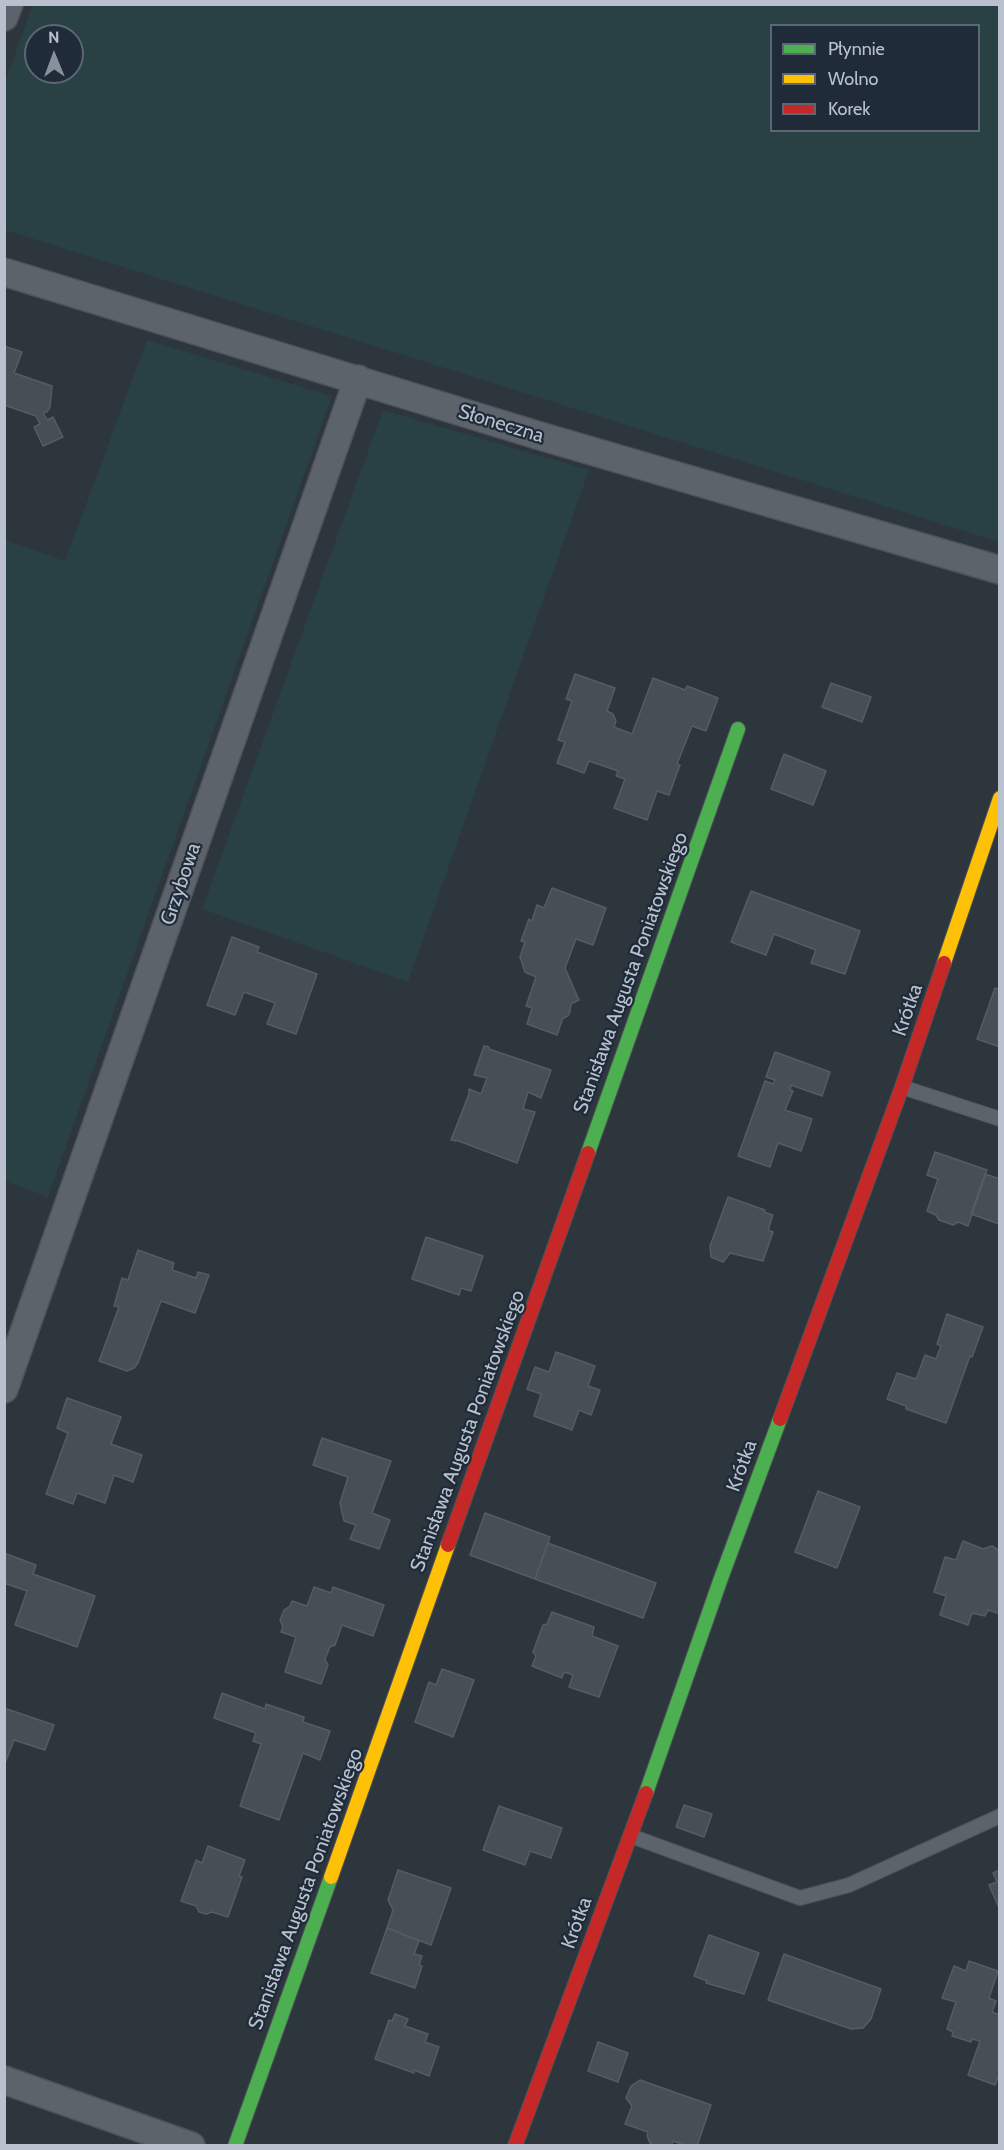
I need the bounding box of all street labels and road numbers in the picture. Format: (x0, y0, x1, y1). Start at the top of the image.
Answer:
street label: Słoneczna (455, 400, 547, 448)
street label: Stanisława Augusta Poniatowskiego (569, 829, 693, 1117)
street label: Grzybowa (156, 840, 206, 928)
street label: Krótka (888, 981, 928, 1039)
street label: Stanisława Augusta Poniatowskiego (406, 1287, 530, 1575)
street label: Krótka (722, 1437, 762, 1495)
street label: Stanisława Augusta Poniatowskiego (244, 1745, 368, 2033)
street label: Krótka (557, 1894, 597, 1952)

